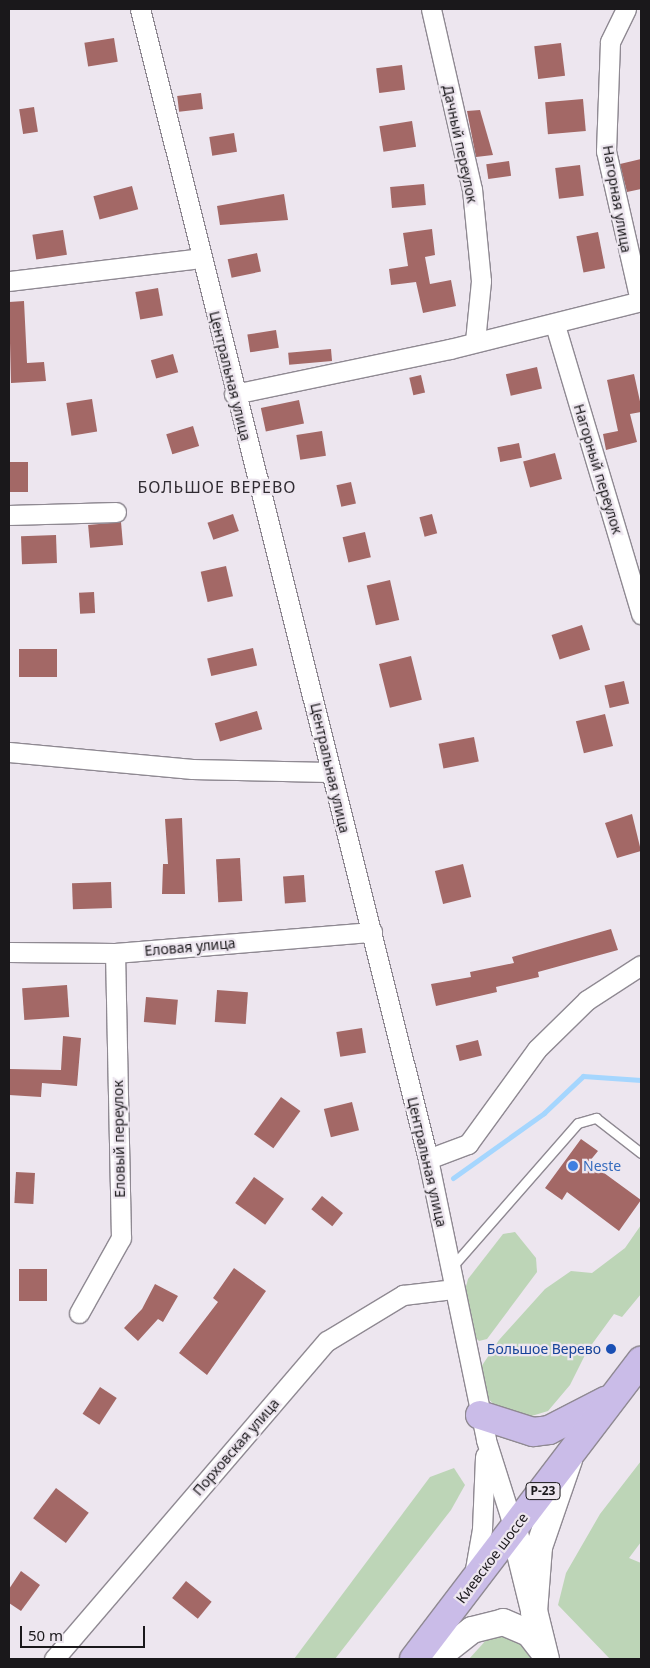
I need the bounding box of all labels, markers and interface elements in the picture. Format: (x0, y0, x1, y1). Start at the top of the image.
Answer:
street label: Дачный переулок (439, 83, 481, 205)
street label: Нагорная улица (599, 144, 635, 254)
street label: Центральная улица (206, 309, 254, 443)
street label: Нагорный переулок (570, 402, 626, 536)
district label: БОЛЬШОЕ ВЕРЕВО (136, 477, 298, 497)
street label: Центральная улица (307, 701, 353, 835)
street label: Еловая улица (144, 935, 236, 959)
street label: Еловый переулок (110, 1080, 128, 1198)
street label: Центральная улица (404, 1095, 450, 1229)
place label: Neste (583, 1158, 621, 1174)
marker: Neste (567, 1160, 579, 1172)
place label: Большое Верево (487, 1341, 601, 1357)
marker: Большое Верево (605, 1343, 617, 1355)
street label: Порховская улица (189, 1395, 283, 1499)
road number: Р-23 (526, 1482, 560, 1500)
street label: Киевское шоссе (453, 1509, 531, 1607)
scale bar (22, 1616, 148, 1648)
text: 50 m (28, 1625, 63, 1645)

